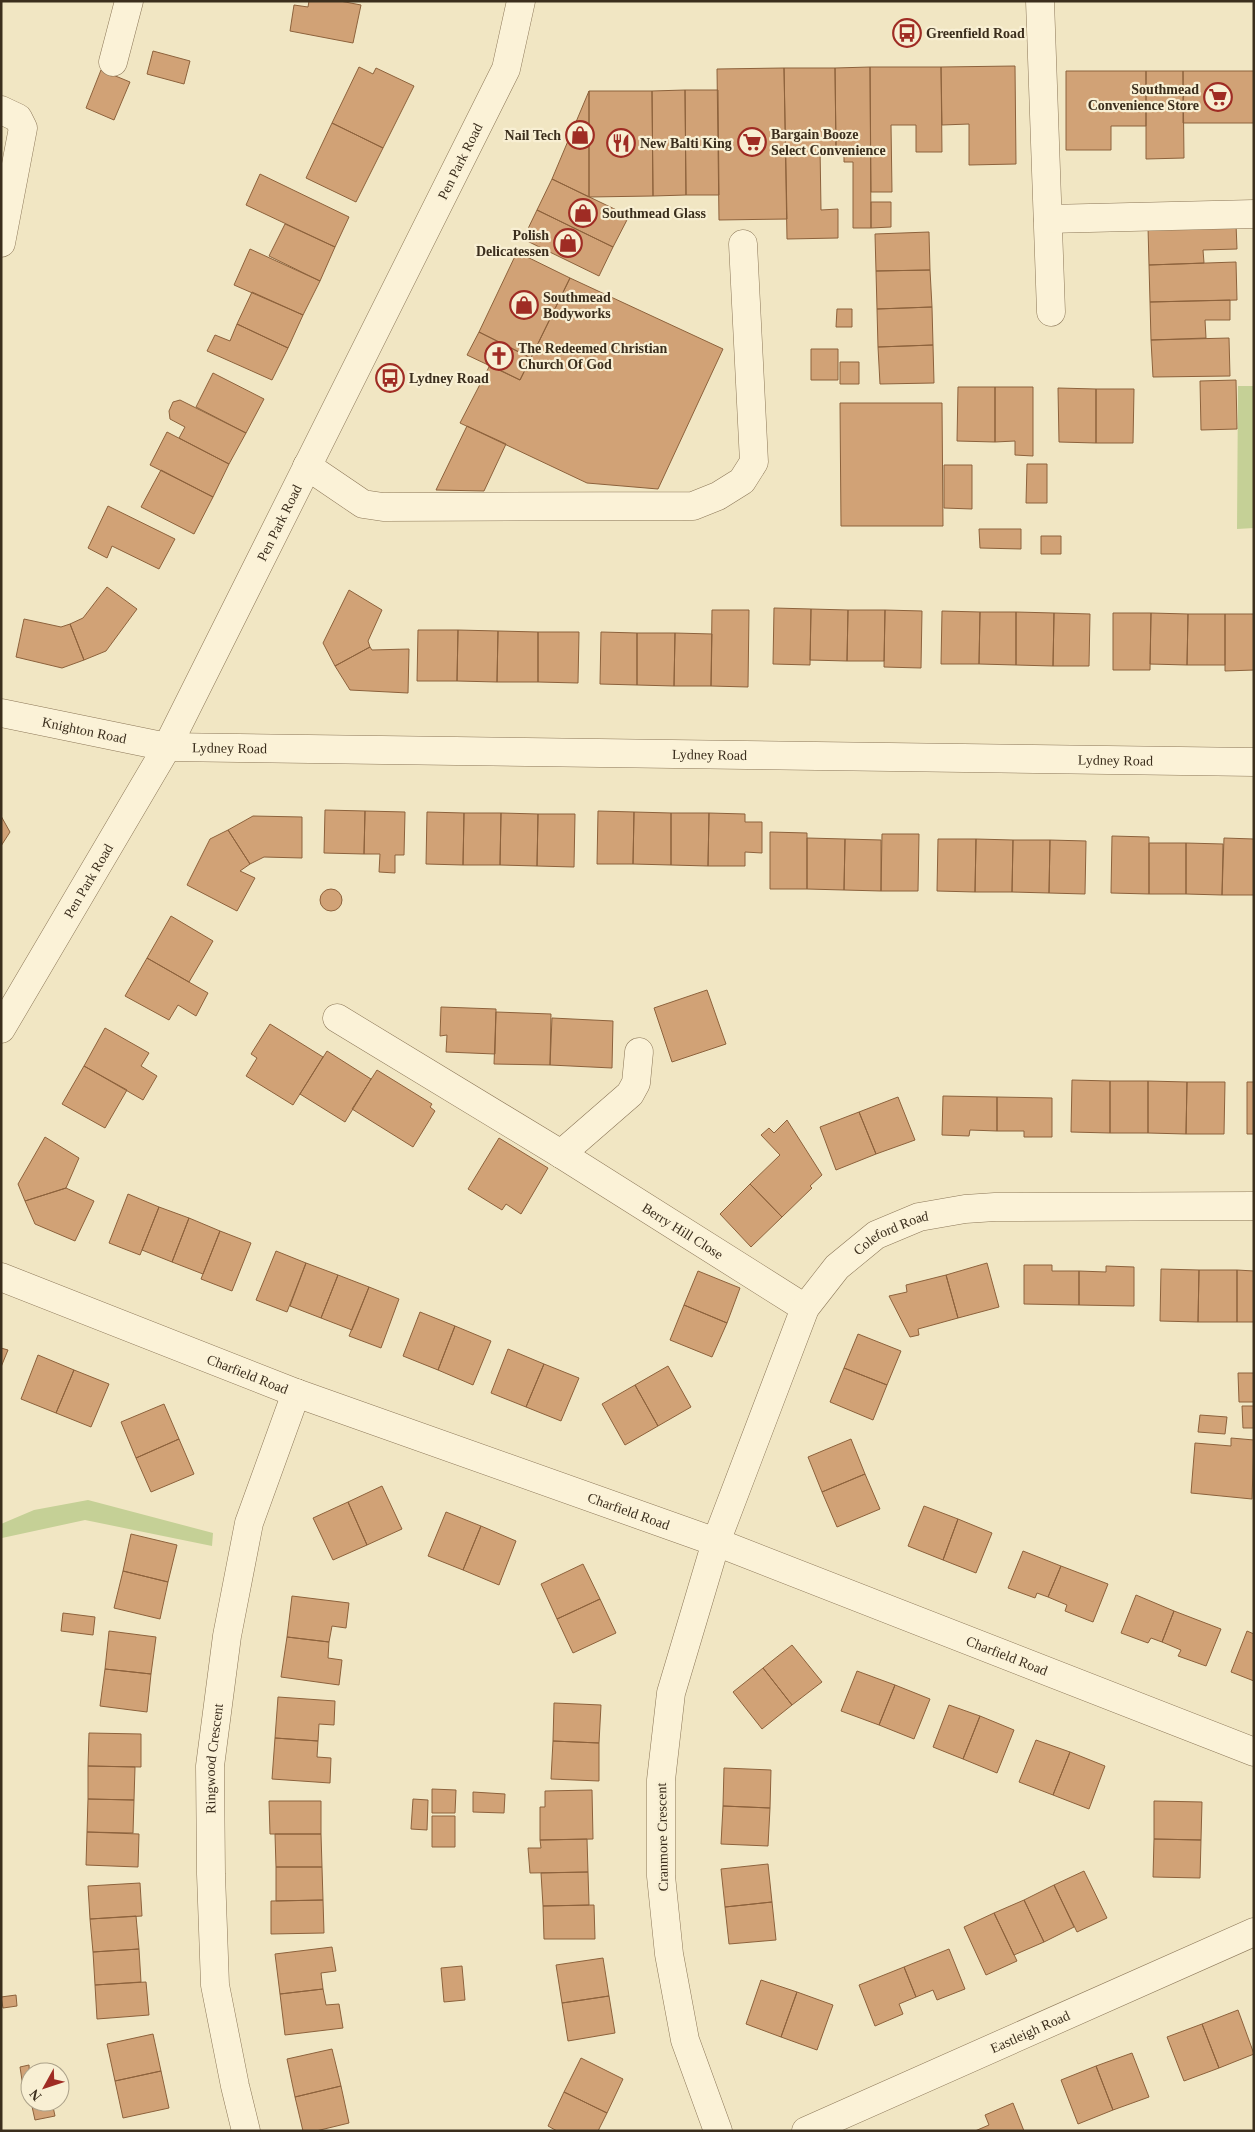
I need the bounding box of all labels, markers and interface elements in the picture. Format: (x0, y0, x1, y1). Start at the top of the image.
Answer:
bus stop icon: Greenfield Road (892, 18, 922, 48)
place label: Greenfield Road (926, 26, 1025, 41)
place label: Southmead Convenience Store (1088, 82, 1199, 113)
supermarket icon: Southmead Convenience Store (1203, 82, 1233, 112)
shop icon: Nail Tech (565, 120, 595, 150)
street label: Pen Park Road (435, 121, 486, 202)
supermarket icon: Bargain Booze Select Convenience (737, 127, 767, 157)
place label: Bargain Booze Select Convenience (771, 127, 886, 158)
place label: Nail Tech (505, 128, 561, 143)
restaurant icon: New Balti King (606, 128, 636, 158)
place label: New Balti King (640, 136, 732, 151)
shop icon: Southmead Glass (568, 198, 598, 228)
place label: Southmead Glass (602, 206, 706, 221)
place label: Polish Delicatessen (476, 228, 549, 259)
shop icon: Polish Delicatessen (553, 228, 583, 258)
shop icon: Southmead Bodyworks (509, 290, 539, 320)
place label: Southmead Bodyworks (543, 290, 611, 321)
church icon: The Redeemed Christian Church Of God (484, 341, 514, 371)
place label: The Redeemed Christian Church Of God (518, 341, 668, 372)
bus stop icon: Lydney Road (375, 363, 405, 393)
place label: Lydney Road (409, 371, 489, 386)
street label: Pen Park Road (254, 482, 305, 564)
street label: Knighton Road (41, 715, 128, 747)
street label: Lydney Road (192, 740, 267, 756)
street label: Lydney Road (672, 747, 747, 763)
street label: Lydney Road (1078, 753, 1153, 769)
street label: Pen Park Road (61, 841, 116, 921)
street label: Berry Hill Close (639, 1200, 726, 1262)
street label: Coleford Road (851, 1209, 929, 1258)
street label: Charfield Road (205, 1352, 290, 1397)
street label: Charfield Road (586, 1490, 672, 1533)
street label: Charfield Road (964, 1633, 1050, 1679)
street label: Ringwood Crescent (203, 1702, 226, 1814)
street label: Cranmore Crescent (654, 1783, 671, 1891)
street label: Eastleigh Road (988, 2008, 1072, 2056)
north arrow (20, 2062, 70, 2112)
text: N (26, 2086, 44, 2104)

